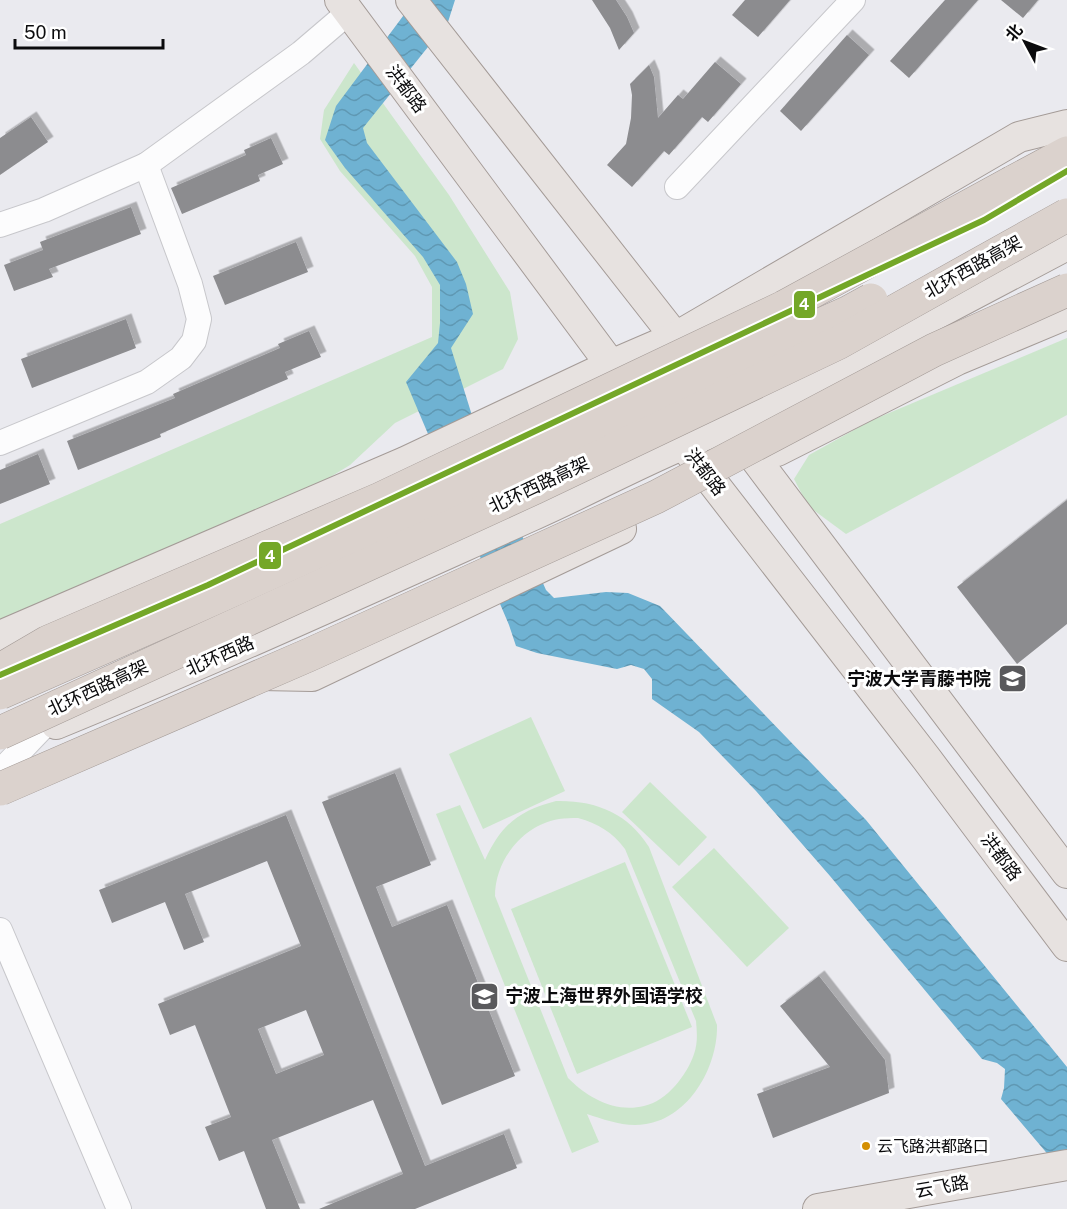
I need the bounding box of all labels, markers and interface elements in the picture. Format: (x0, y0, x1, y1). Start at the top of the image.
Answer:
scale bar (15, 12, 164, 50)
north arrow (995, 12, 1055, 72)
text: 北 (1002, 20, 1026, 45)
text: 50 m (24, 22, 67, 43)
street label: 洪都路 (382, 61, 431, 117)
street label: 北环西路高架 (920, 231, 1025, 302)
line badge: 4 (793, 290, 816, 319)
text: 4 (799, 295, 810, 314)
street label: 洪都路 (680, 444, 730, 499)
street label: 北环西路高架 (485, 452, 592, 517)
line badge: 4 (258, 541, 282, 570)
text: 4 (265, 547, 276, 566)
street label: 北环西路 (183, 631, 257, 680)
street label: 北环西路高架 (44, 655, 151, 720)
school or university icon: 宁波大学青藤书院 (996, 663, 1028, 695)
place label: 宁波大学青藤书院 (847, 668, 991, 689)
street label: 洪都路 (977, 829, 1026, 885)
school or university icon: 宁波上海世界外国语学校 (468, 980, 500, 1012)
place label: 宁波上海世界外国语学校 (505, 985, 703, 1006)
place label: 云飞路洪都路口 (877, 1137, 989, 1156)
marker: 云飞路洪都路口 (860, 1140, 872, 1152)
street label: 云飞路 (914, 1171, 970, 1202)

